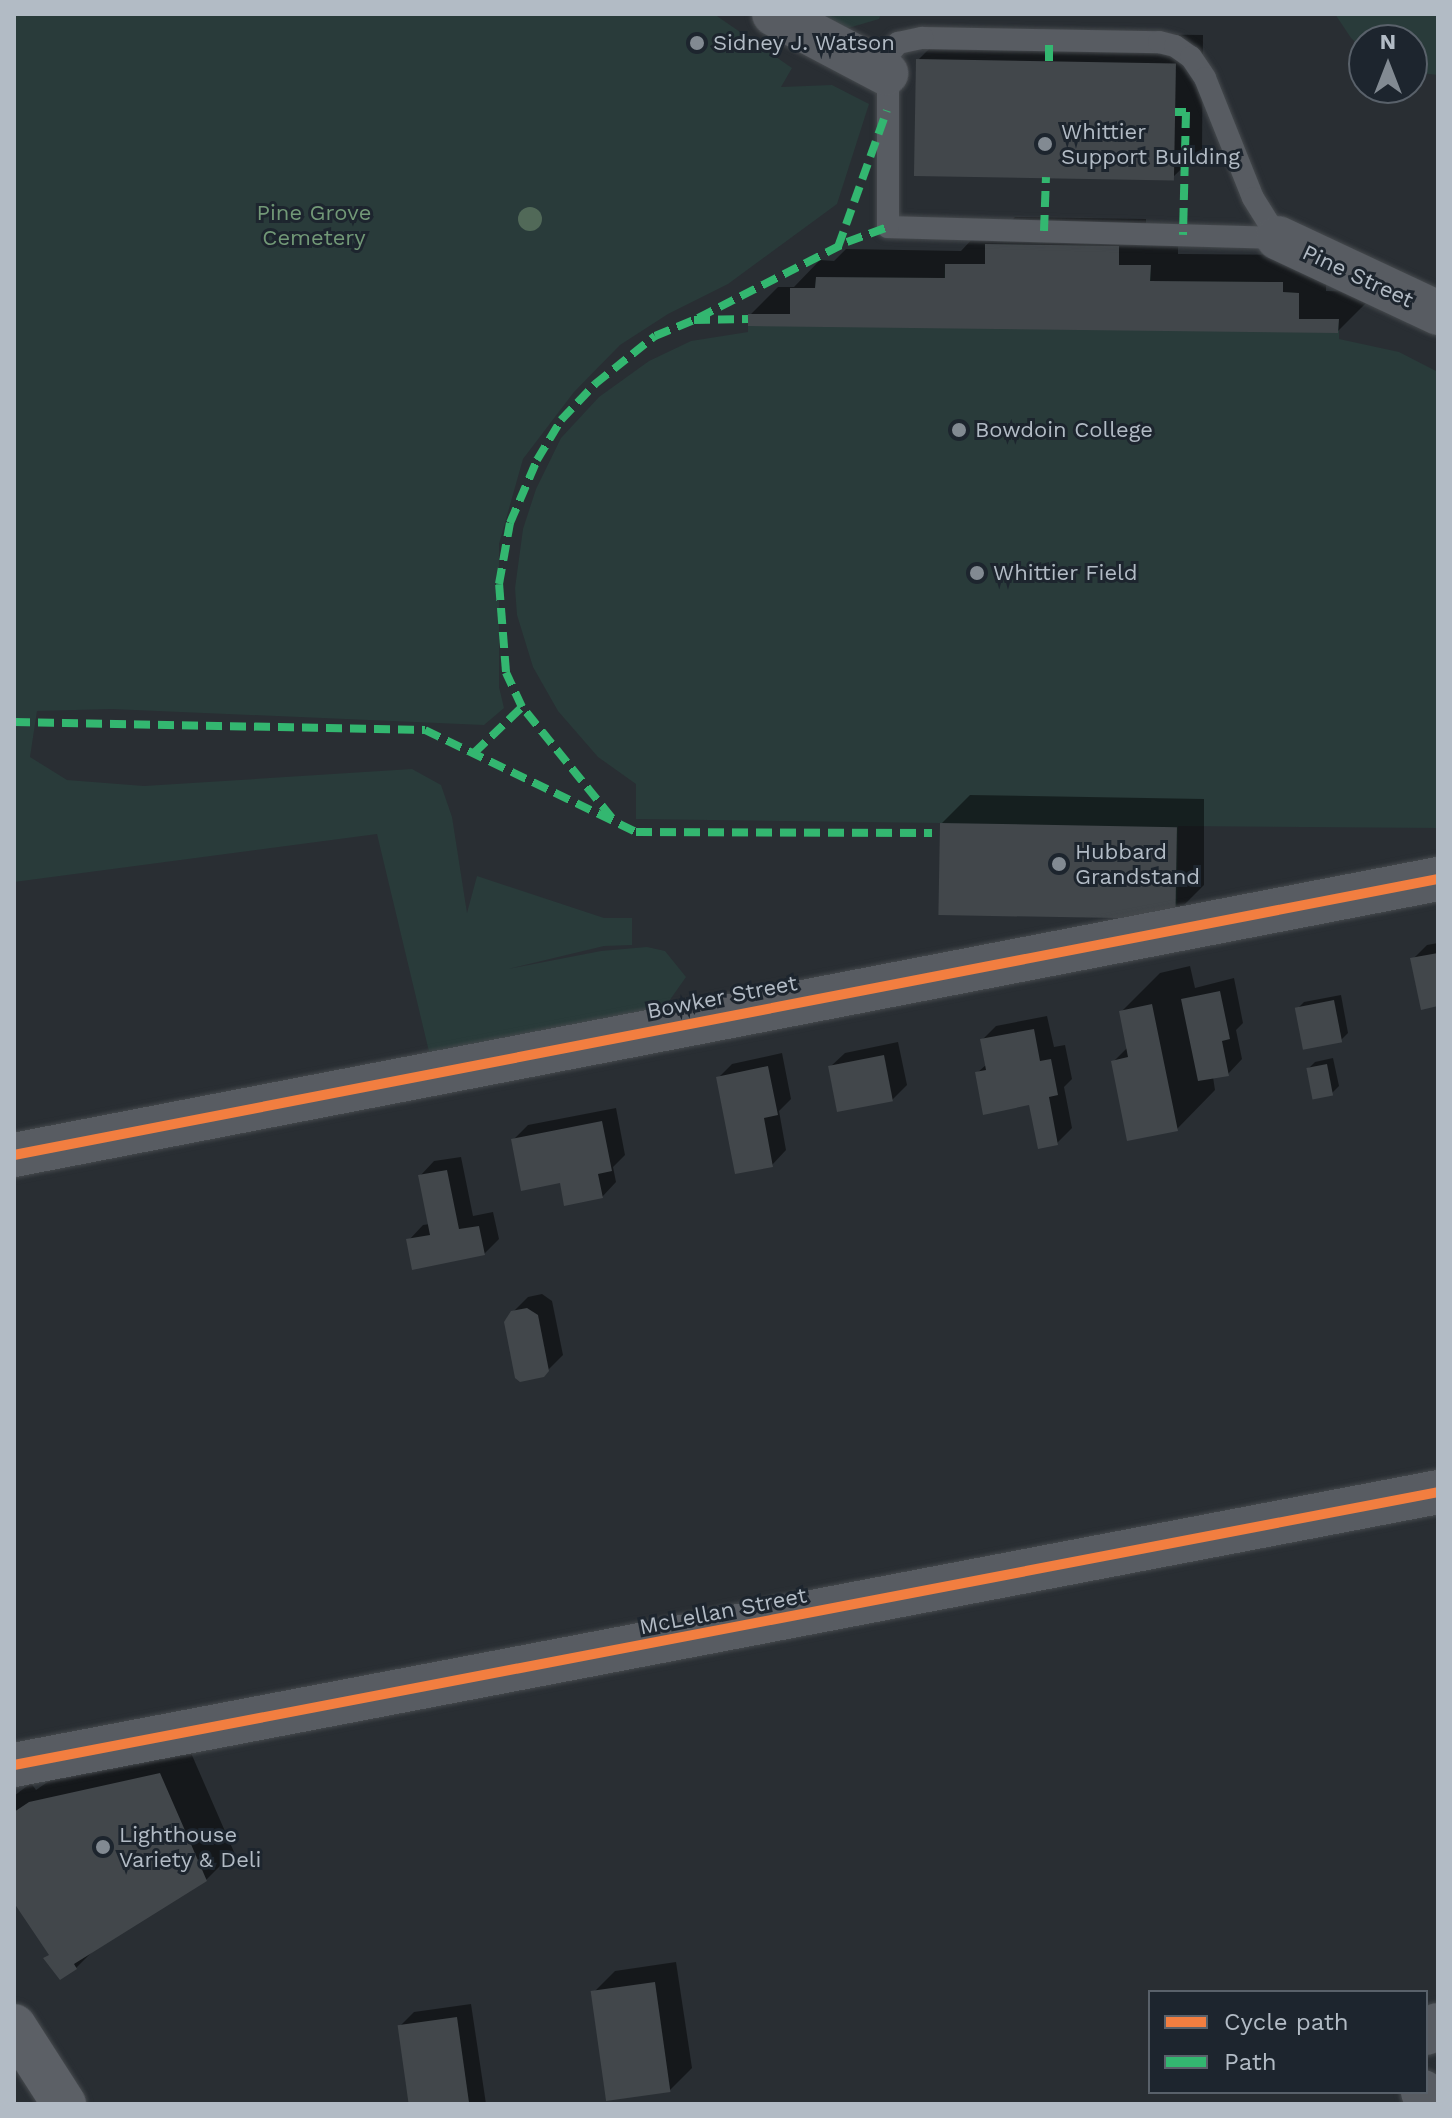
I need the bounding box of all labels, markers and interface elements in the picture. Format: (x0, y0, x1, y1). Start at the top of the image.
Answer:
north arrow (1348, 24, 1428, 104)
text: N (1380, 29, 1396, 54)
place label: Sidney J. Watson (713, 30, 896, 56)
marker: Sidney J. Watson (688, 34, 706, 52)
place label: Whittier Support Building (1061, 118, 1240, 170)
marker: Whittier Support Building (1036, 135, 1054, 153)
park label: Pine Grove Cemetery (257, 199, 371, 250)
street label: Pine Street (1298, 239, 1418, 313)
place label: Bowdoin College (975, 417, 1153, 443)
marker: Bowdoin College (950, 421, 968, 439)
place label: Whittier Field (993, 560, 1138, 586)
marker: Whittier Field (968, 564, 986, 582)
place label: Hubbard Grandstand (1075, 838, 1200, 890)
marker: Hubbard Grandstand (1050, 855, 1068, 873)
street label: Bowker Street (644, 969, 800, 1025)
street label: McLellan Street (637, 1582, 809, 1640)
place label: Lighthouse Variety & Deli (119, 1821, 262, 1872)
marker: Lighthouse Variety & Deli (94, 1838, 112, 1856)
legend (1148, 1990, 1428, 2094)
text: Cycle path (1224, 2008, 1349, 2036)
text: Path (1224, 2048, 1277, 2076)

